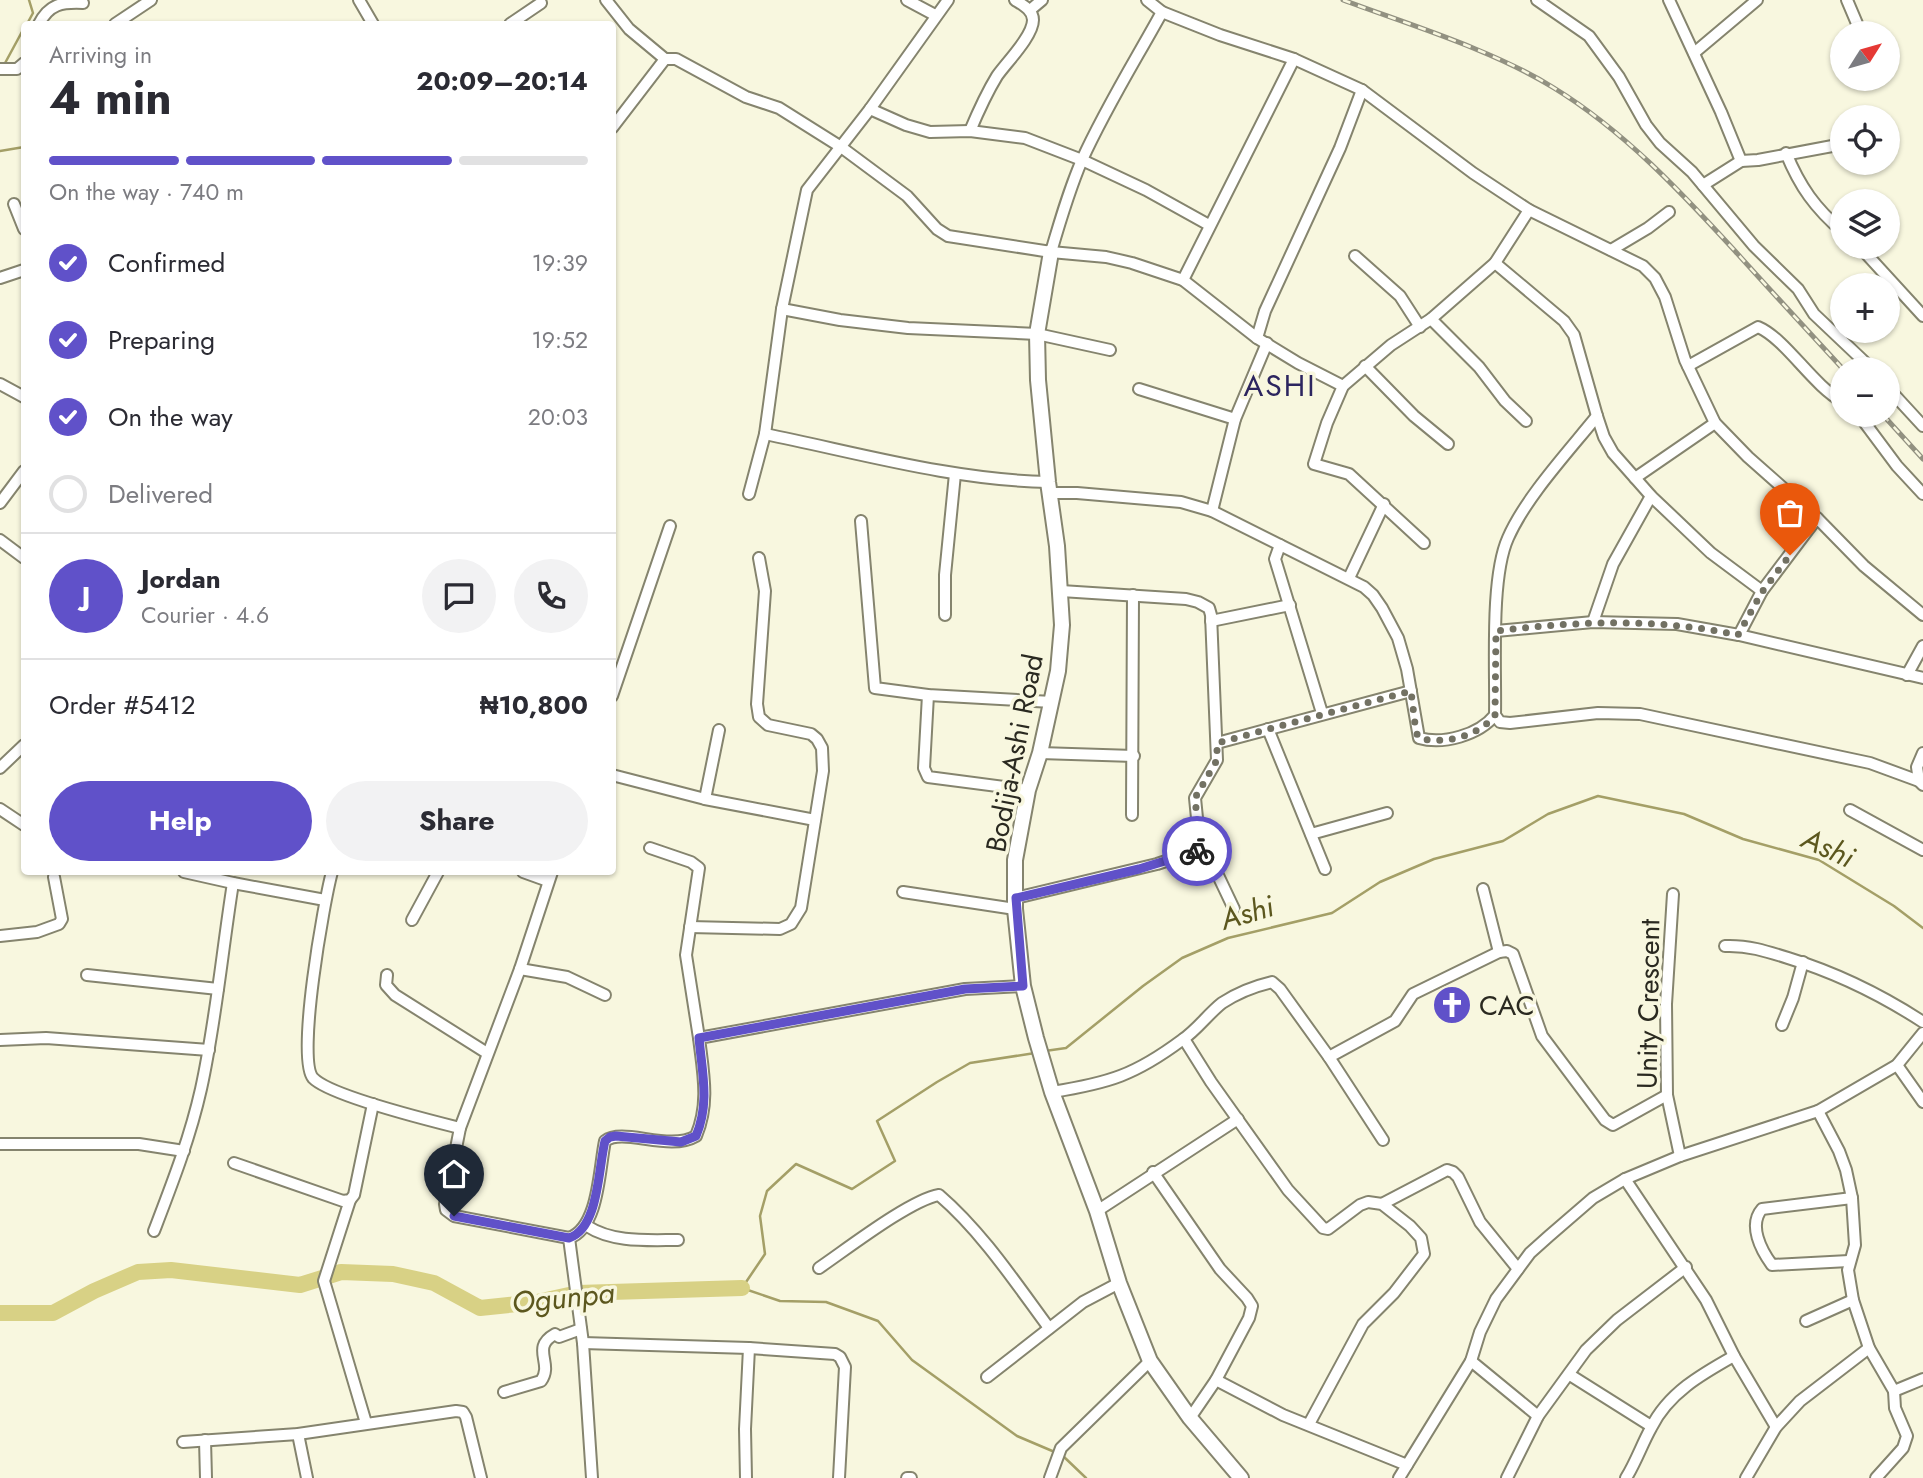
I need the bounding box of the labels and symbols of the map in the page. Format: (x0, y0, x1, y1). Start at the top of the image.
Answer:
north arrow (1830, 21, 1900, 91)
district label: ASHI (1243, 364, 1317, 407)
pin (1760, 483, 1820, 555)
street label: Bodija-Ashi Road (975, 651, 1054, 856)
courier (1162, 816, 1232, 886)
water label: Ashi (1794, 816, 1862, 879)
water label: Ashi (1214, 884, 1279, 941)
street label: Unity Crescent (1627, 918, 1670, 1089)
church icon: CAC (1431, 984, 1473, 1026)
place label: CAC (1479, 985, 1535, 1026)
pin (424, 1144, 484, 1216)
water label: Ogunpa (509, 1271, 617, 1324)

